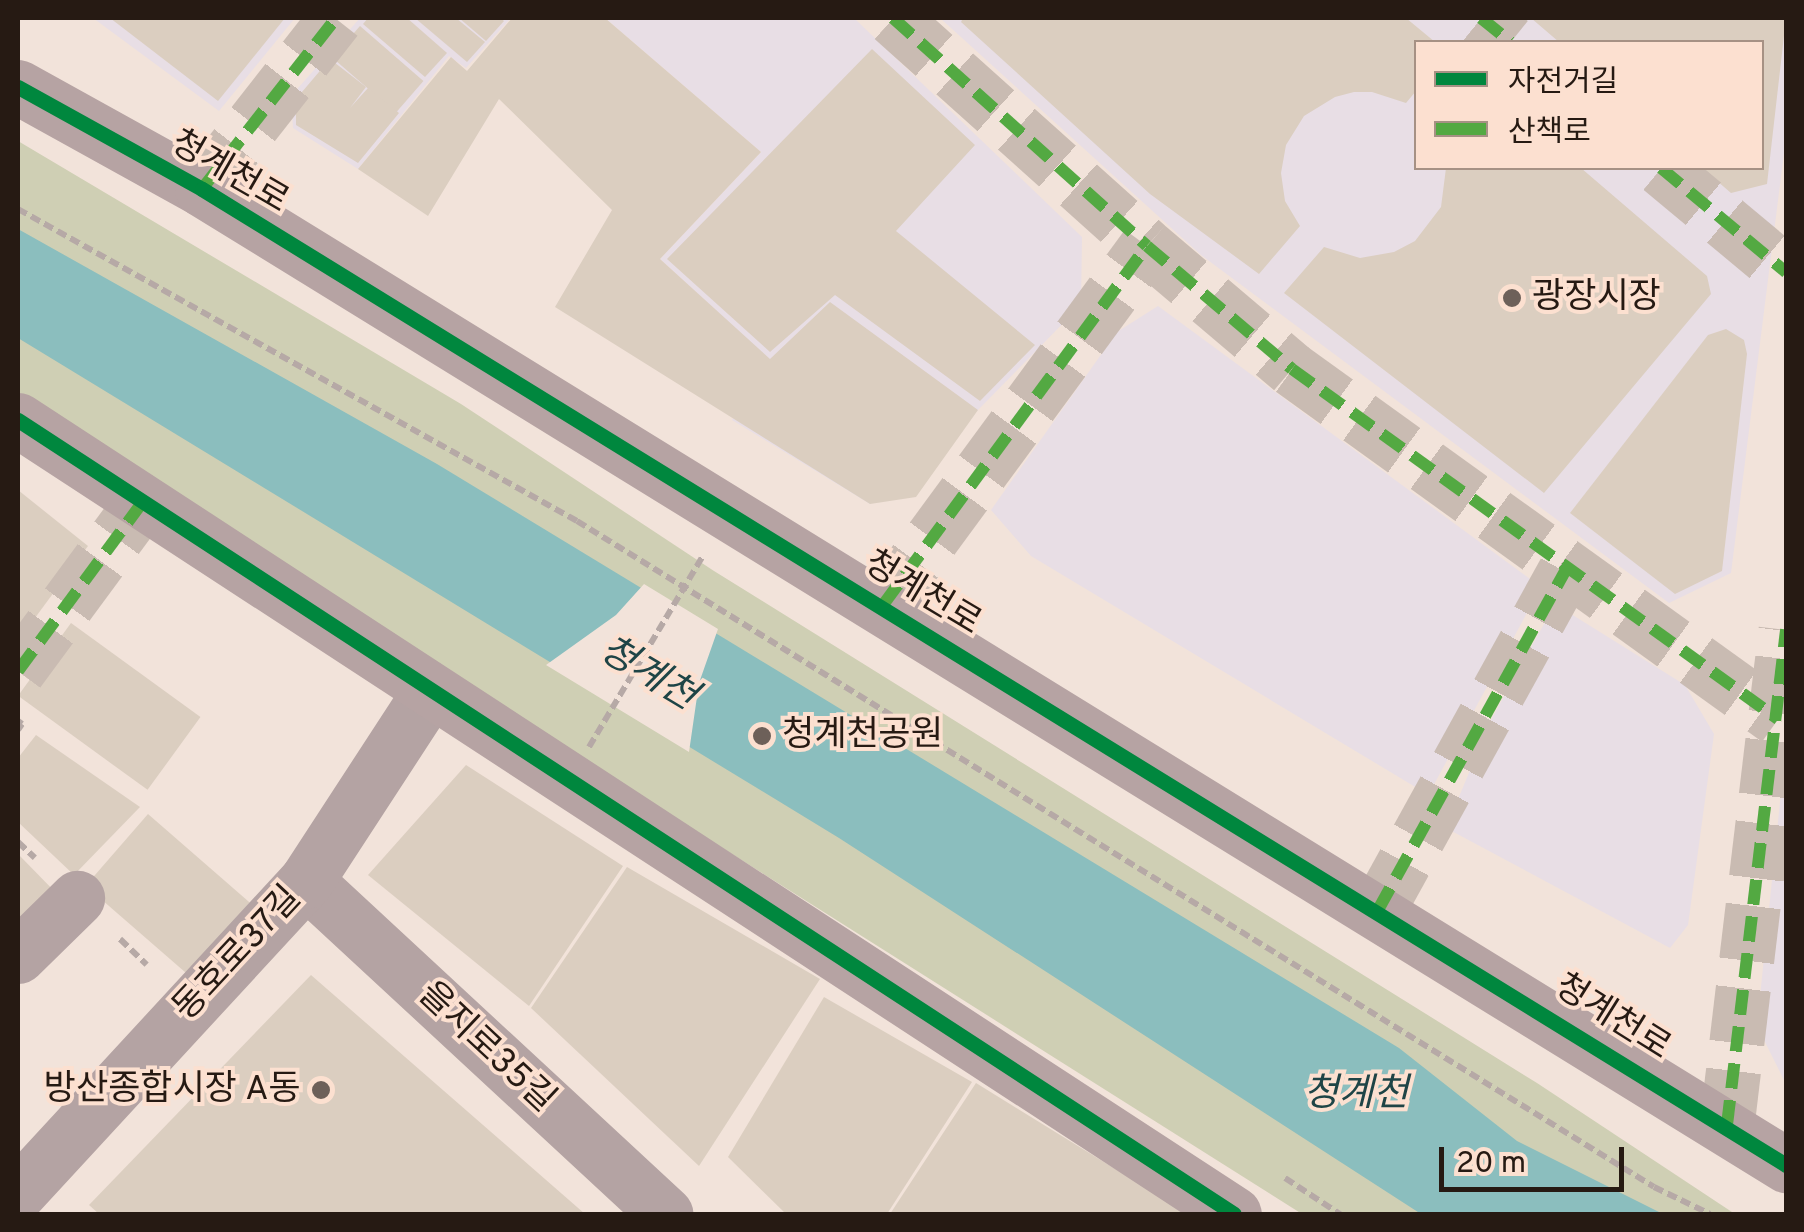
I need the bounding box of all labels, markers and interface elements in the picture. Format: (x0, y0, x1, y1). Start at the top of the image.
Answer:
legend (1414, 40, 1764, 170)
text: 자전거길 (1508, 65, 1618, 102)
text: 산책로 (1508, 115, 1591, 152)
street label: 청계천로 (163, 123, 295, 223)
place label: 광장시장 (1532, 277, 1661, 319)
marker: 광장시장 (1501, 287, 1523, 309)
street label: 청계천로 (856, 543, 988, 645)
water label: 청계천 (590, 628, 704, 722)
place label: 청계천공원 (782, 715, 943, 757)
marker: 청계천공원 (751, 725, 773, 747)
street label: 동호로37길 (165, 878, 311, 1030)
street label: 청계천로 (1546, 966, 1678, 1070)
street label: 을지로35길 (409, 974, 563, 1122)
place label: 방산종합시장 A동 (44, 1069, 301, 1111)
water label: 청계천 (1304, 1073, 1408, 1119)
marker: 방산종합시장 A동 (310, 1079, 332, 1101)
scale bar (1444, 1127, 1629, 1189)
text: 20 m (1456, 1146, 1526, 1183)

